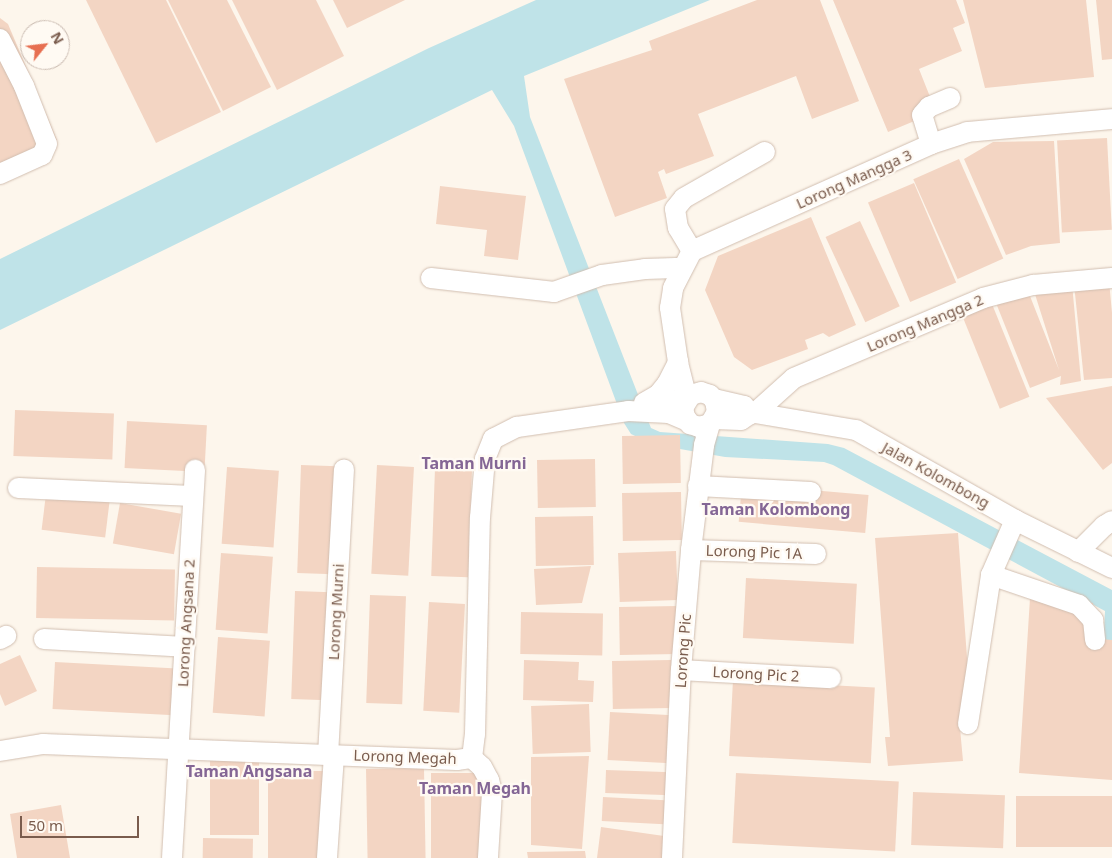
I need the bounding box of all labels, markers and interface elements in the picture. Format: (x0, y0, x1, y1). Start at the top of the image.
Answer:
north arrow (20, 20, 70, 70)
text: N (47, 28, 69, 48)
street label: Lorong Mangga 3 (793, 145, 915, 213)
street label: Lorong Mangga 2 (864, 290, 986, 356)
street label: Jalan Kolombong (879, 438, 993, 512)
district label: Taman Murni (421, 453, 527, 473)
district label: Taman Kolombong (702, 499, 850, 519)
street label: Lorong Pic 1A (705, 541, 803, 563)
street label: Lorong Angsana 2 (174, 559, 198, 687)
street label: Lorong Murni (324, 563, 348, 661)
street label: Lorong Pic (671, 613, 695, 689)
street label: Lorong Pic 2 (712, 663, 800, 685)
street label: Lorong Megah (353, 746, 457, 768)
district label: Taman Angsana (186, 761, 312, 781)
district label: Taman Megah (419, 778, 531, 798)
scale bar (22, 806, 141, 838)
text: 50 m (28, 815, 63, 835)

